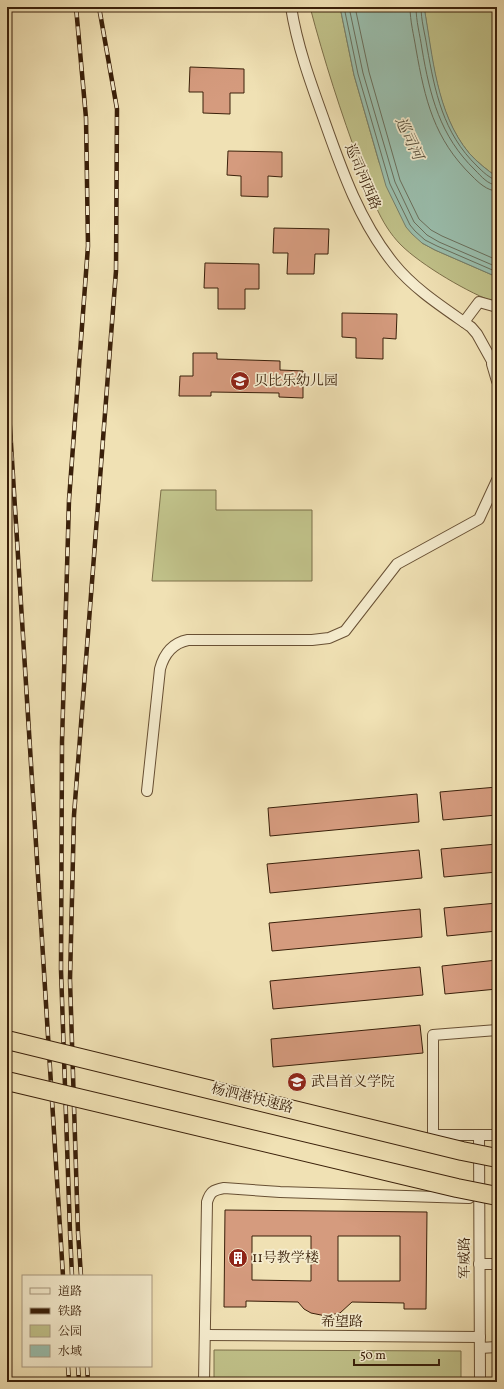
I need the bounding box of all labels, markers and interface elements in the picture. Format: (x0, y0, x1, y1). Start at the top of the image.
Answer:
water label: 巡司河 (389, 114, 428, 167)
street label: 巡司河西路 (340, 141, 384, 213)
school or university icon: 贝比乐幼儿园 (229, 370, 251, 392)
place label: 贝比乐幼儿园 (254, 372, 338, 391)
school or university icon: 武昌首义学院 (286, 1071, 308, 1093)
place label: 武昌首义学院 (311, 1073, 395, 1092)
street label: 杨泗港快速路 (209, 1080, 295, 1118)
street label: 军威路 (456, 1237, 475, 1279)
building icon: 11号教学楼 (227, 1247, 249, 1269)
place label: 11号教学楼 (252, 1249, 319, 1268)
legend (22, 1275, 152, 1367)
text: 道路 (58, 1284, 82, 1300)
text: 铁路 (58, 1304, 82, 1320)
street label: 希望路 (321, 1313, 363, 1332)
text: 公园 (58, 1324, 82, 1340)
scale bar (354, 1341, 439, 1367)
text: 水域 (58, 1344, 82, 1360)
text: 50 m (360, 1348, 386, 1364)

